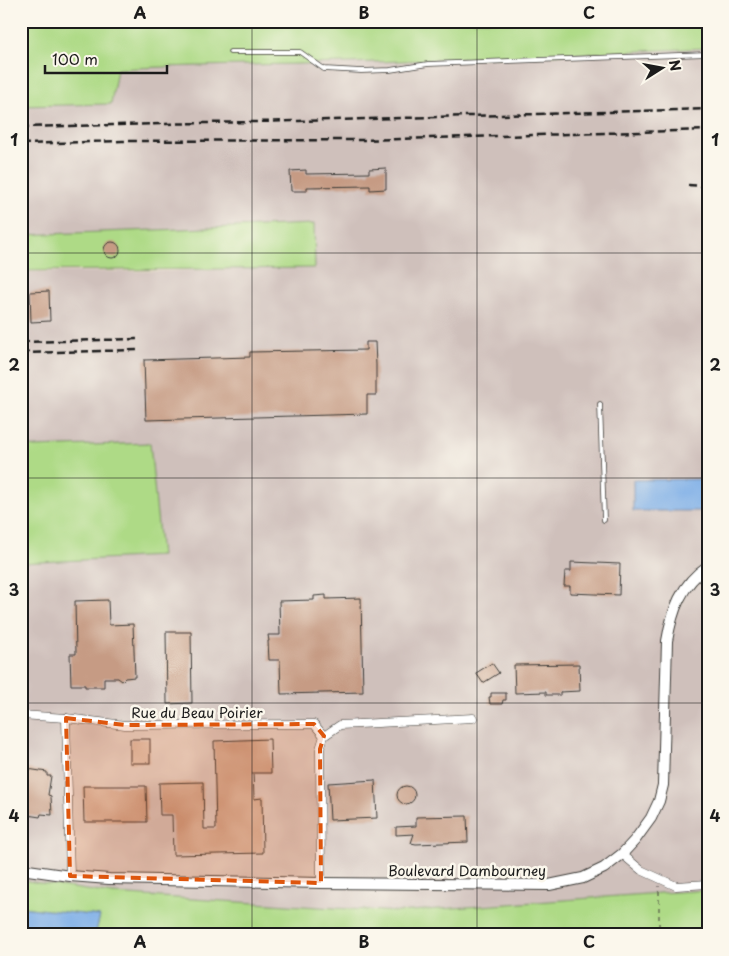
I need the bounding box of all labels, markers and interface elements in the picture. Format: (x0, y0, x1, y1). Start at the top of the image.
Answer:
text: A (134, 0, 147, 24)
text: B (359, 0, 370, 24)
text: C (583, 0, 595, 24)
scale bar (45, 42, 168, 74)
north arrow (636, 42, 686, 92)
text: 100 m (52, 47, 98, 70)
text: N (664, 58, 687, 73)
text: 1 (10, 127, 18, 151)
text: 1 (711, 127, 719, 151)
text: 2 (8, 352, 20, 376)
text: 2 (709, 352, 721, 376)
text: 3 (9, 577, 19, 601)
text: 3 (710, 577, 720, 601)
street label: Rue du Beau Poirier (131, 702, 263, 723)
text: 4 (9, 803, 20, 827)
text: 4 (710, 803, 721, 827)
street label: Boulevard Dambourney (388, 860, 546, 881)
text: A (134, 929, 147, 953)
text: B (359, 929, 370, 953)
text: C (583, 929, 595, 953)

